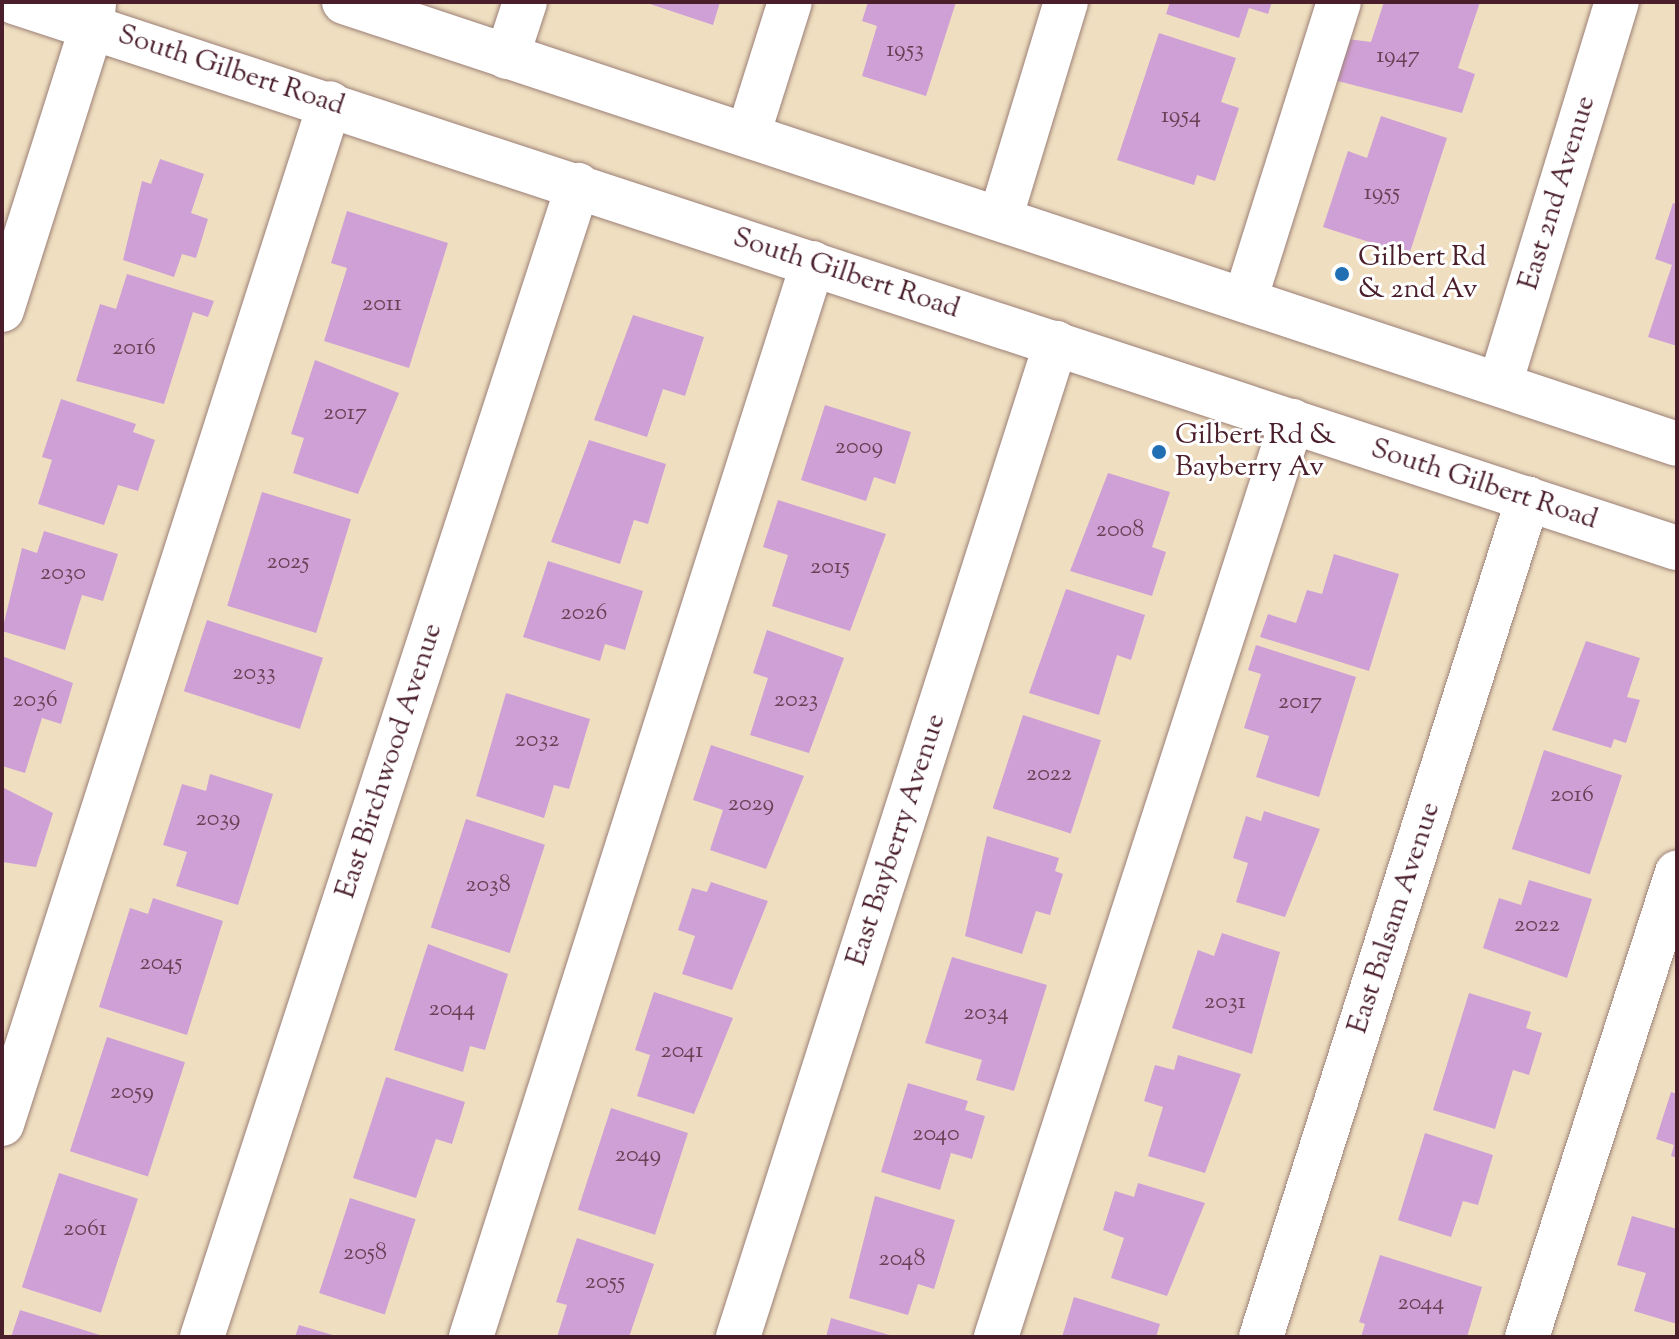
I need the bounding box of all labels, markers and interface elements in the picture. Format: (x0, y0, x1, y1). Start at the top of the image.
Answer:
street label: South Gilbert Road (113, 19, 349, 123)
house number: 1953 (886, 37, 924, 65)
house number: 1947 (1376, 43, 1420, 71)
street label: East 2nd Avenue (1513, 92, 1603, 294)
house number: 1954 (1161, 103, 1201, 131)
house number: 1955 (1364, 180, 1400, 208)
street label: South Gilbert Road (728, 222, 964, 326)
place label: Gilbert Rd & 2nd Av (1358, 241, 1486, 307)
marker: Gilbert Rd & 2nd Av (1333, 265, 1351, 283)
house number: 2011 (362, 291, 402, 319)
house number: 2016 (112, 335, 156, 363)
house number: 2017 (323, 400, 367, 428)
place label: Gilbert Rd & Bayberry Av (1175, 419, 1336, 485)
street label: South Gilbert Road (1366, 433, 1602, 537)
house number: 2009 (835, 434, 883, 462)
marker: Gilbert Rd & Bayberry Av (1150, 443, 1168, 461)
house number: 2008 (1096, 517, 1144, 545)
house number: 2025 (266, 549, 310, 577)
house number: 2015 (810, 554, 850, 582)
house number: 2030 (40, 560, 86, 588)
house number: 2026 (561, 600, 607, 628)
street label: East Birchwood Avenue (330, 619, 450, 903)
house number: 2033 (232, 660, 276, 688)
house number: 2036 (12, 687, 58, 715)
house number: 2023 (774, 687, 818, 715)
house number: 2017 (1278, 689, 1322, 717)
street label: East Bayberry Avenue (840, 710, 954, 970)
house number: 2032 (515, 727, 559, 755)
house number: 2022 (1026, 761, 1072, 789)
house number: 2016 (1550, 782, 1594, 810)
house number: 2029 (728, 791, 774, 819)
street label: East Balsam Avenue (1342, 798, 1448, 1038)
house number: 2039 (195, 806, 241, 834)
house number: 2038 (465, 872, 511, 900)
house number: 2022 (1514, 912, 1560, 940)
house number: 2045 (139, 950, 183, 978)
house number: 2031 (1204, 989, 1246, 1017)
house number: 2044 (429, 996, 475, 1024)
house number: 2034 (963, 1000, 1009, 1028)
house number: 2041 (660, 1038, 704, 1066)
house number: 2059 (110, 1079, 154, 1107)
house number: 2040 (912, 1121, 960, 1149)
house number: 2049 (615, 1142, 661, 1170)
house number: 2061 (63, 1216, 107, 1244)
house number: 2058 (343, 1240, 387, 1268)
house number: 2048 (879, 1246, 925, 1274)
house number: 2055 (585, 1269, 625, 1297)
house number: 2044 (1398, 1290, 1444, 1318)

